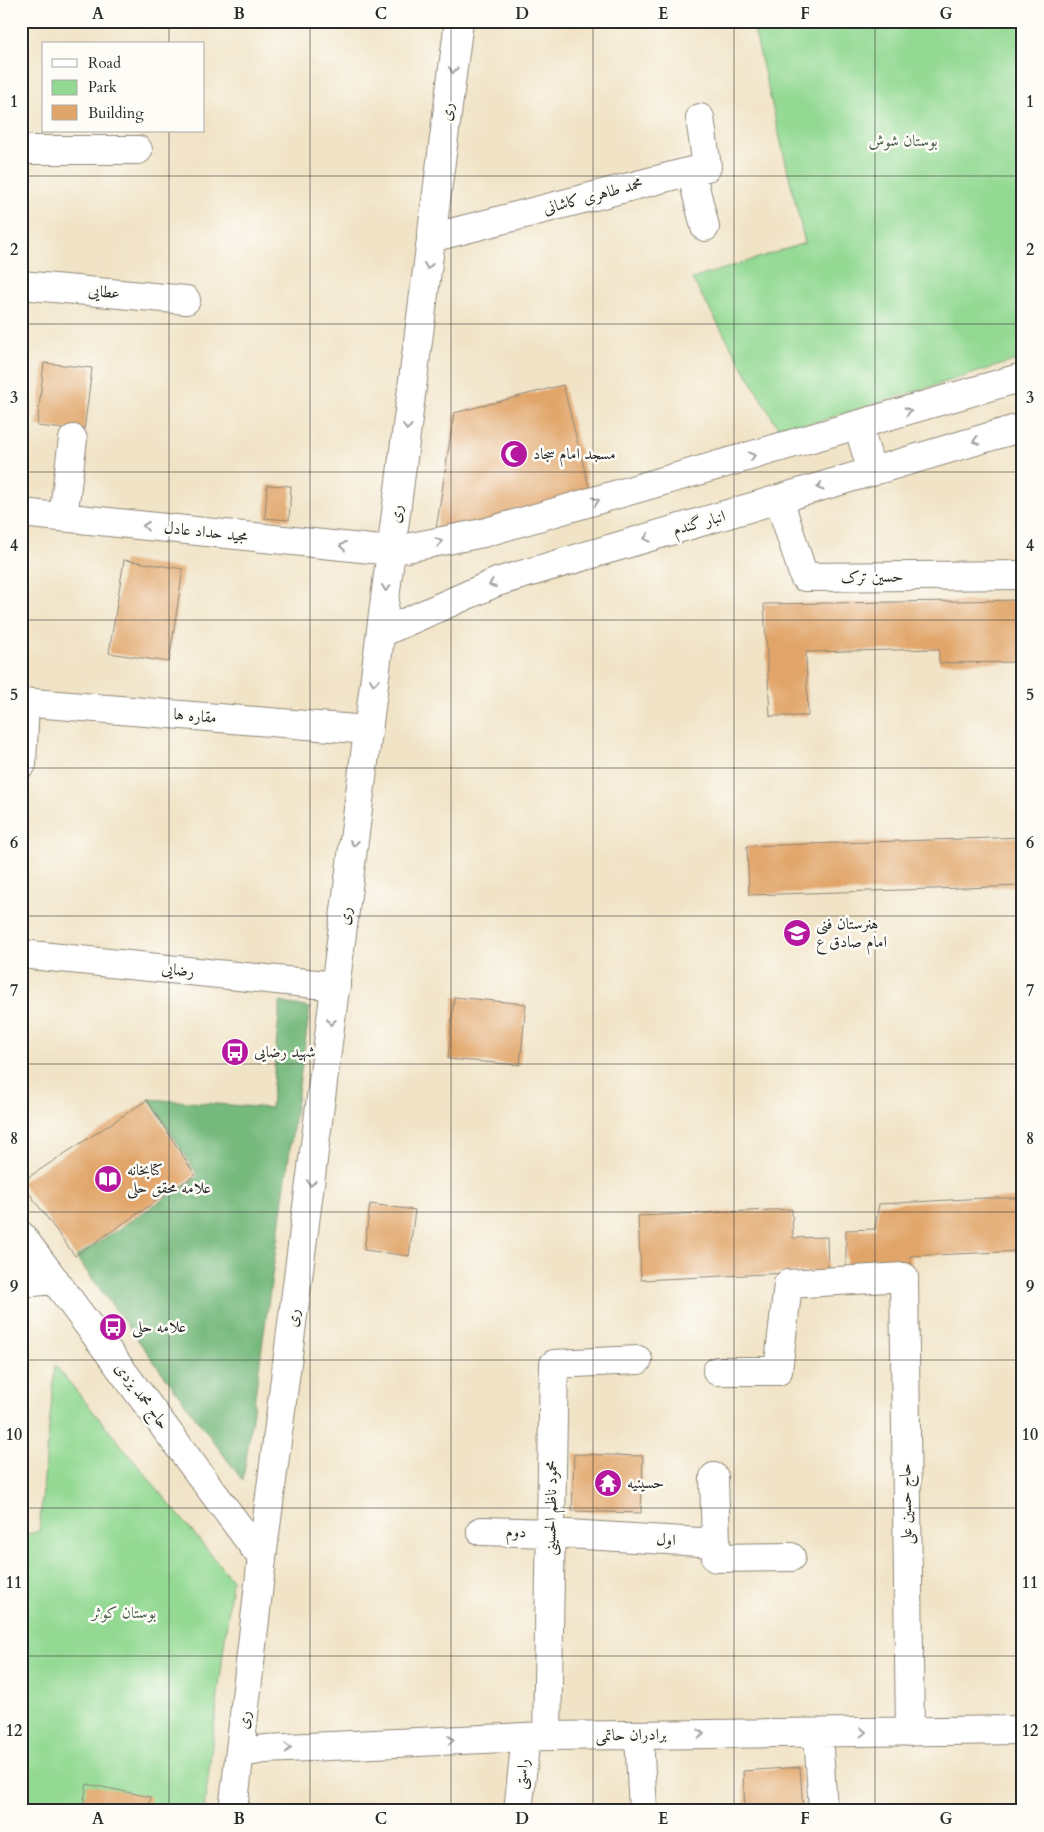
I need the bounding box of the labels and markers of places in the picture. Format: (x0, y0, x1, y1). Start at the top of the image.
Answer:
mosque icon: مسجد امام سجاد (499, 439, 529, 469)
place label: مسجد امام سجاد (533, 443, 616, 468)
place label: هنرستان فنی امام صادق ع (816, 913, 887, 956)
school or university icon: هنرستان فنی امام صادق ع (782, 918, 812, 948)
bus stop icon: شهید رضایی (220, 1037, 250, 1067)
place label: شهید رضایی (254, 1041, 316, 1063)
place label: کتابخانه علامه محقق حلی (127, 1159, 211, 1199)
library icon: کتابخانه علامه محقق حلی (93, 1164, 123, 1194)
bus stop icon: علامه حلی (98, 1312, 128, 1342)
place label: علامه حلی (132, 1316, 186, 1338)
temple icon: حسینیه (593, 1468, 623, 1498)
place label: حسینیه (627, 1472, 664, 1494)

